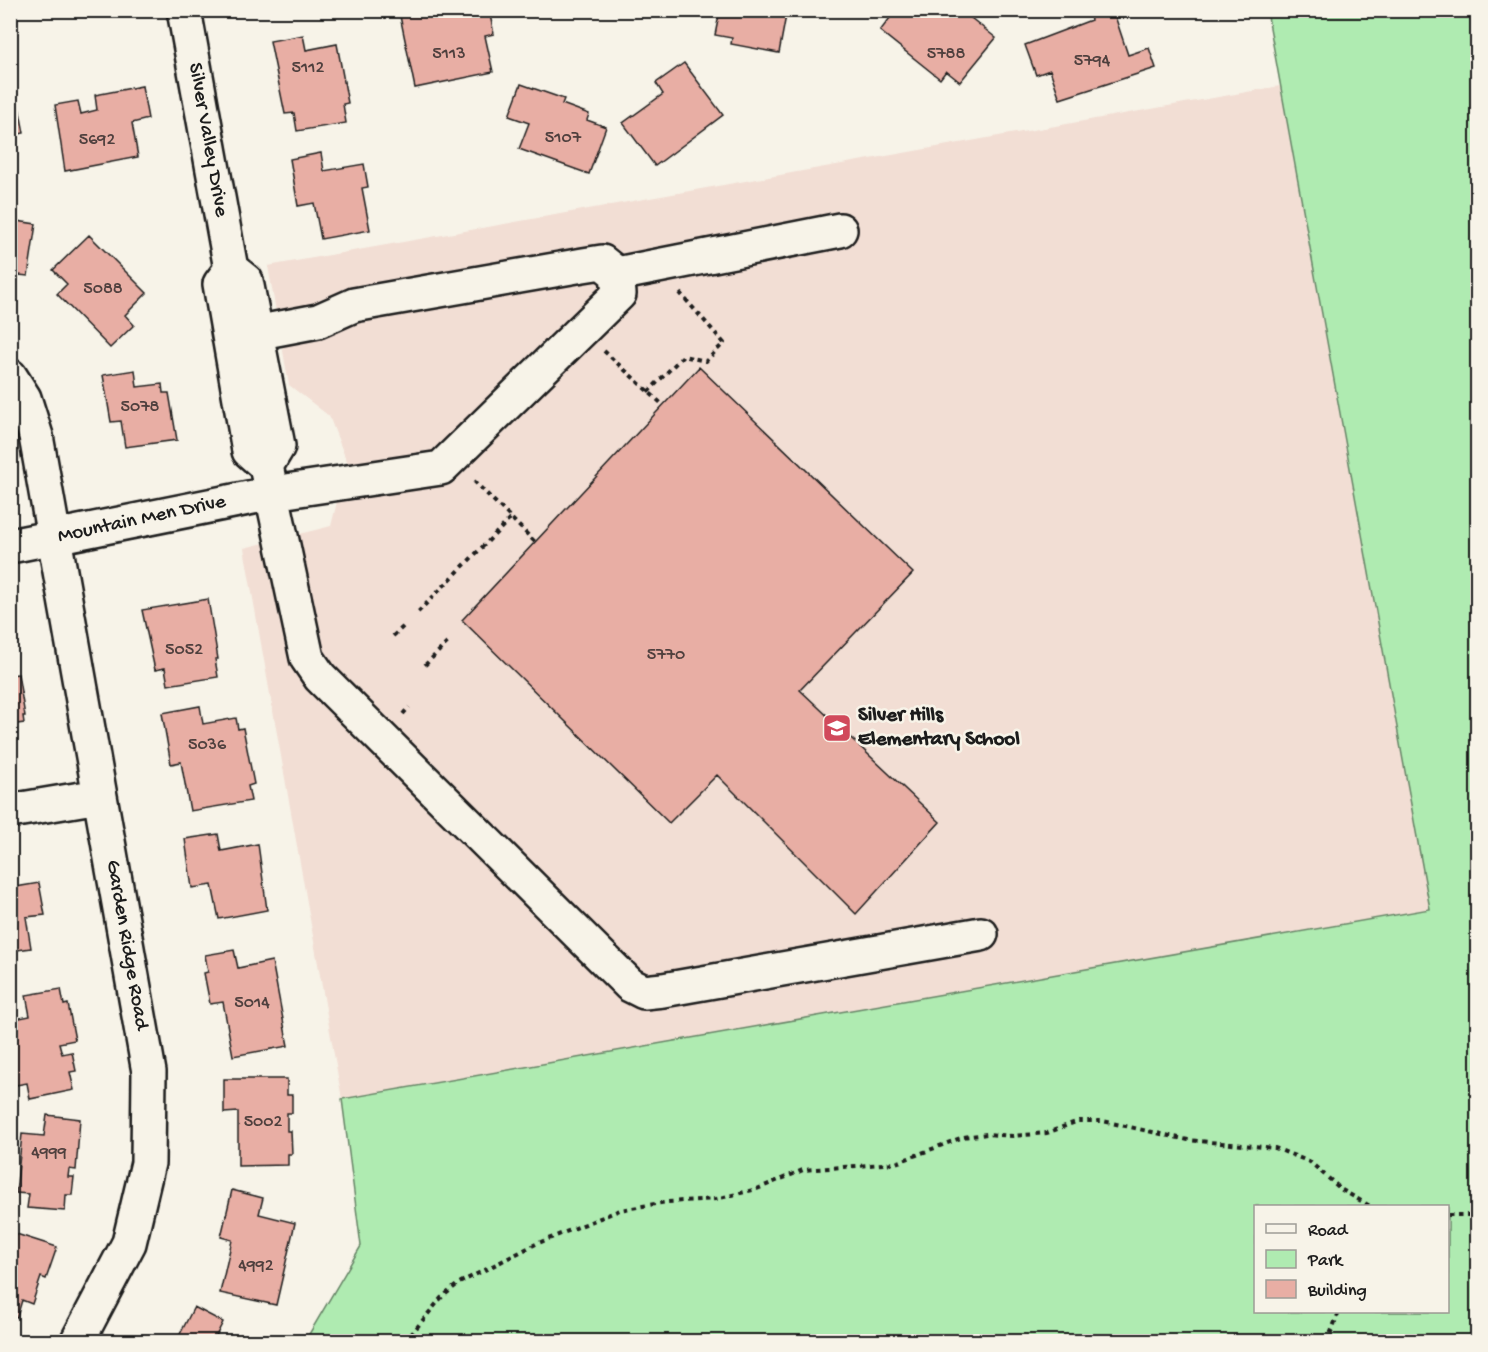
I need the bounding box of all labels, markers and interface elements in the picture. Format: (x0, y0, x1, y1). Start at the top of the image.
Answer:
house number: 5113 (432, 44, 466, 65)
house number: 5788 (927, 44, 965, 65)
house number: 5794 (1074, 51, 1111, 72)
house number: 5112 (292, 58, 325, 79)
street label: Silver Valley Drive (181, 61, 233, 220)
house number: 5107 (545, 128, 582, 149)
house number: 5692 (79, 130, 115, 151)
house number: 5088 (83, 279, 123, 300)
house number: 5078 (121, 397, 160, 418)
street label: Mountain Men Drive (56, 490, 229, 550)
house number: 5052 (165, 640, 203, 661)
house number: 5770 (647, 645, 685, 666)
place label: Silver Hills Elementary School (858, 704, 1020, 753)
school or university icon: Silver Hills Elementary School (821, 712, 853, 744)
house number: 5036 (188, 735, 227, 756)
street label: Garden Ridge Road (99, 858, 154, 1033)
house number: 5014 (234, 993, 270, 1014)
house number: 5002 (244, 1112, 283, 1133)
house number: 4999 (31, 1143, 67, 1164)
legend (1254, 1205, 1449, 1313)
text: Road (1308, 1221, 1349, 1242)
text: Park (1307, 1251, 1344, 1272)
house number: 4992 (238, 1256, 274, 1277)
text: Building (1307, 1281, 1367, 1302)

